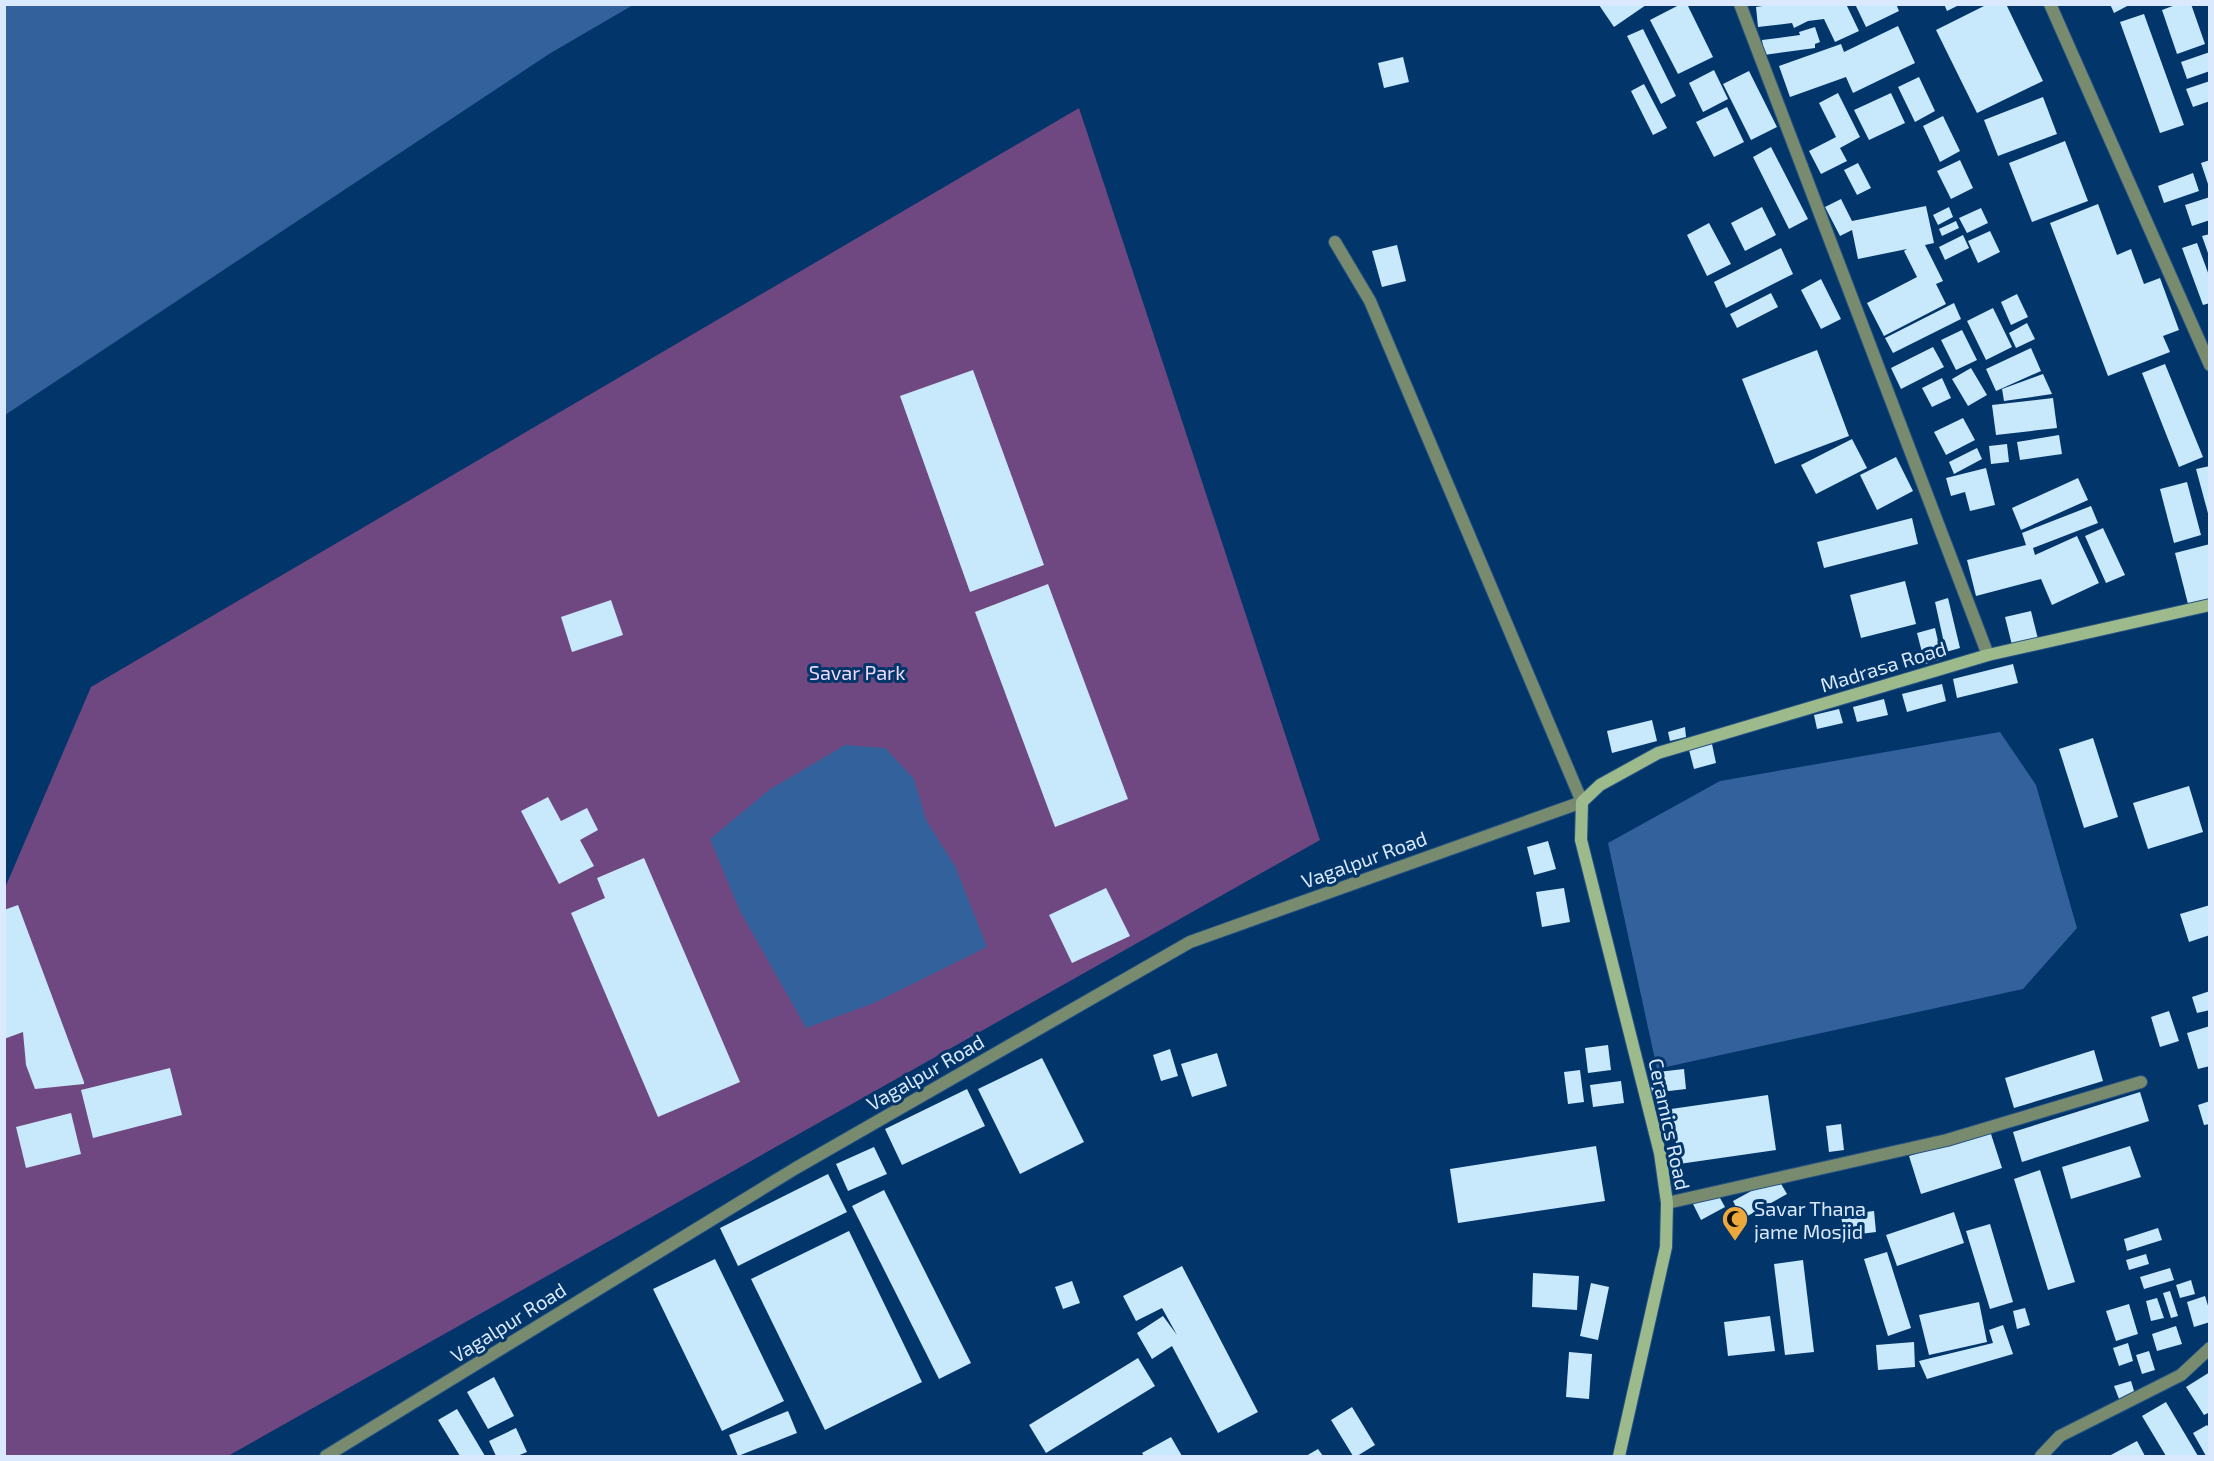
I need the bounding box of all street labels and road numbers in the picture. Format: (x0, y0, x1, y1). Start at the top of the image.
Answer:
street label: Madrasa Road (1817, 635, 1949, 697)
street label: Vagalpur Road (1298, 825, 1430, 893)
street label: Vagalpur Road (862, 1029, 988, 1115)
street label: Ceramics Road (1644, 1056, 1696, 1192)
street label: Vagalpur Road (446, 1277, 570, 1367)

